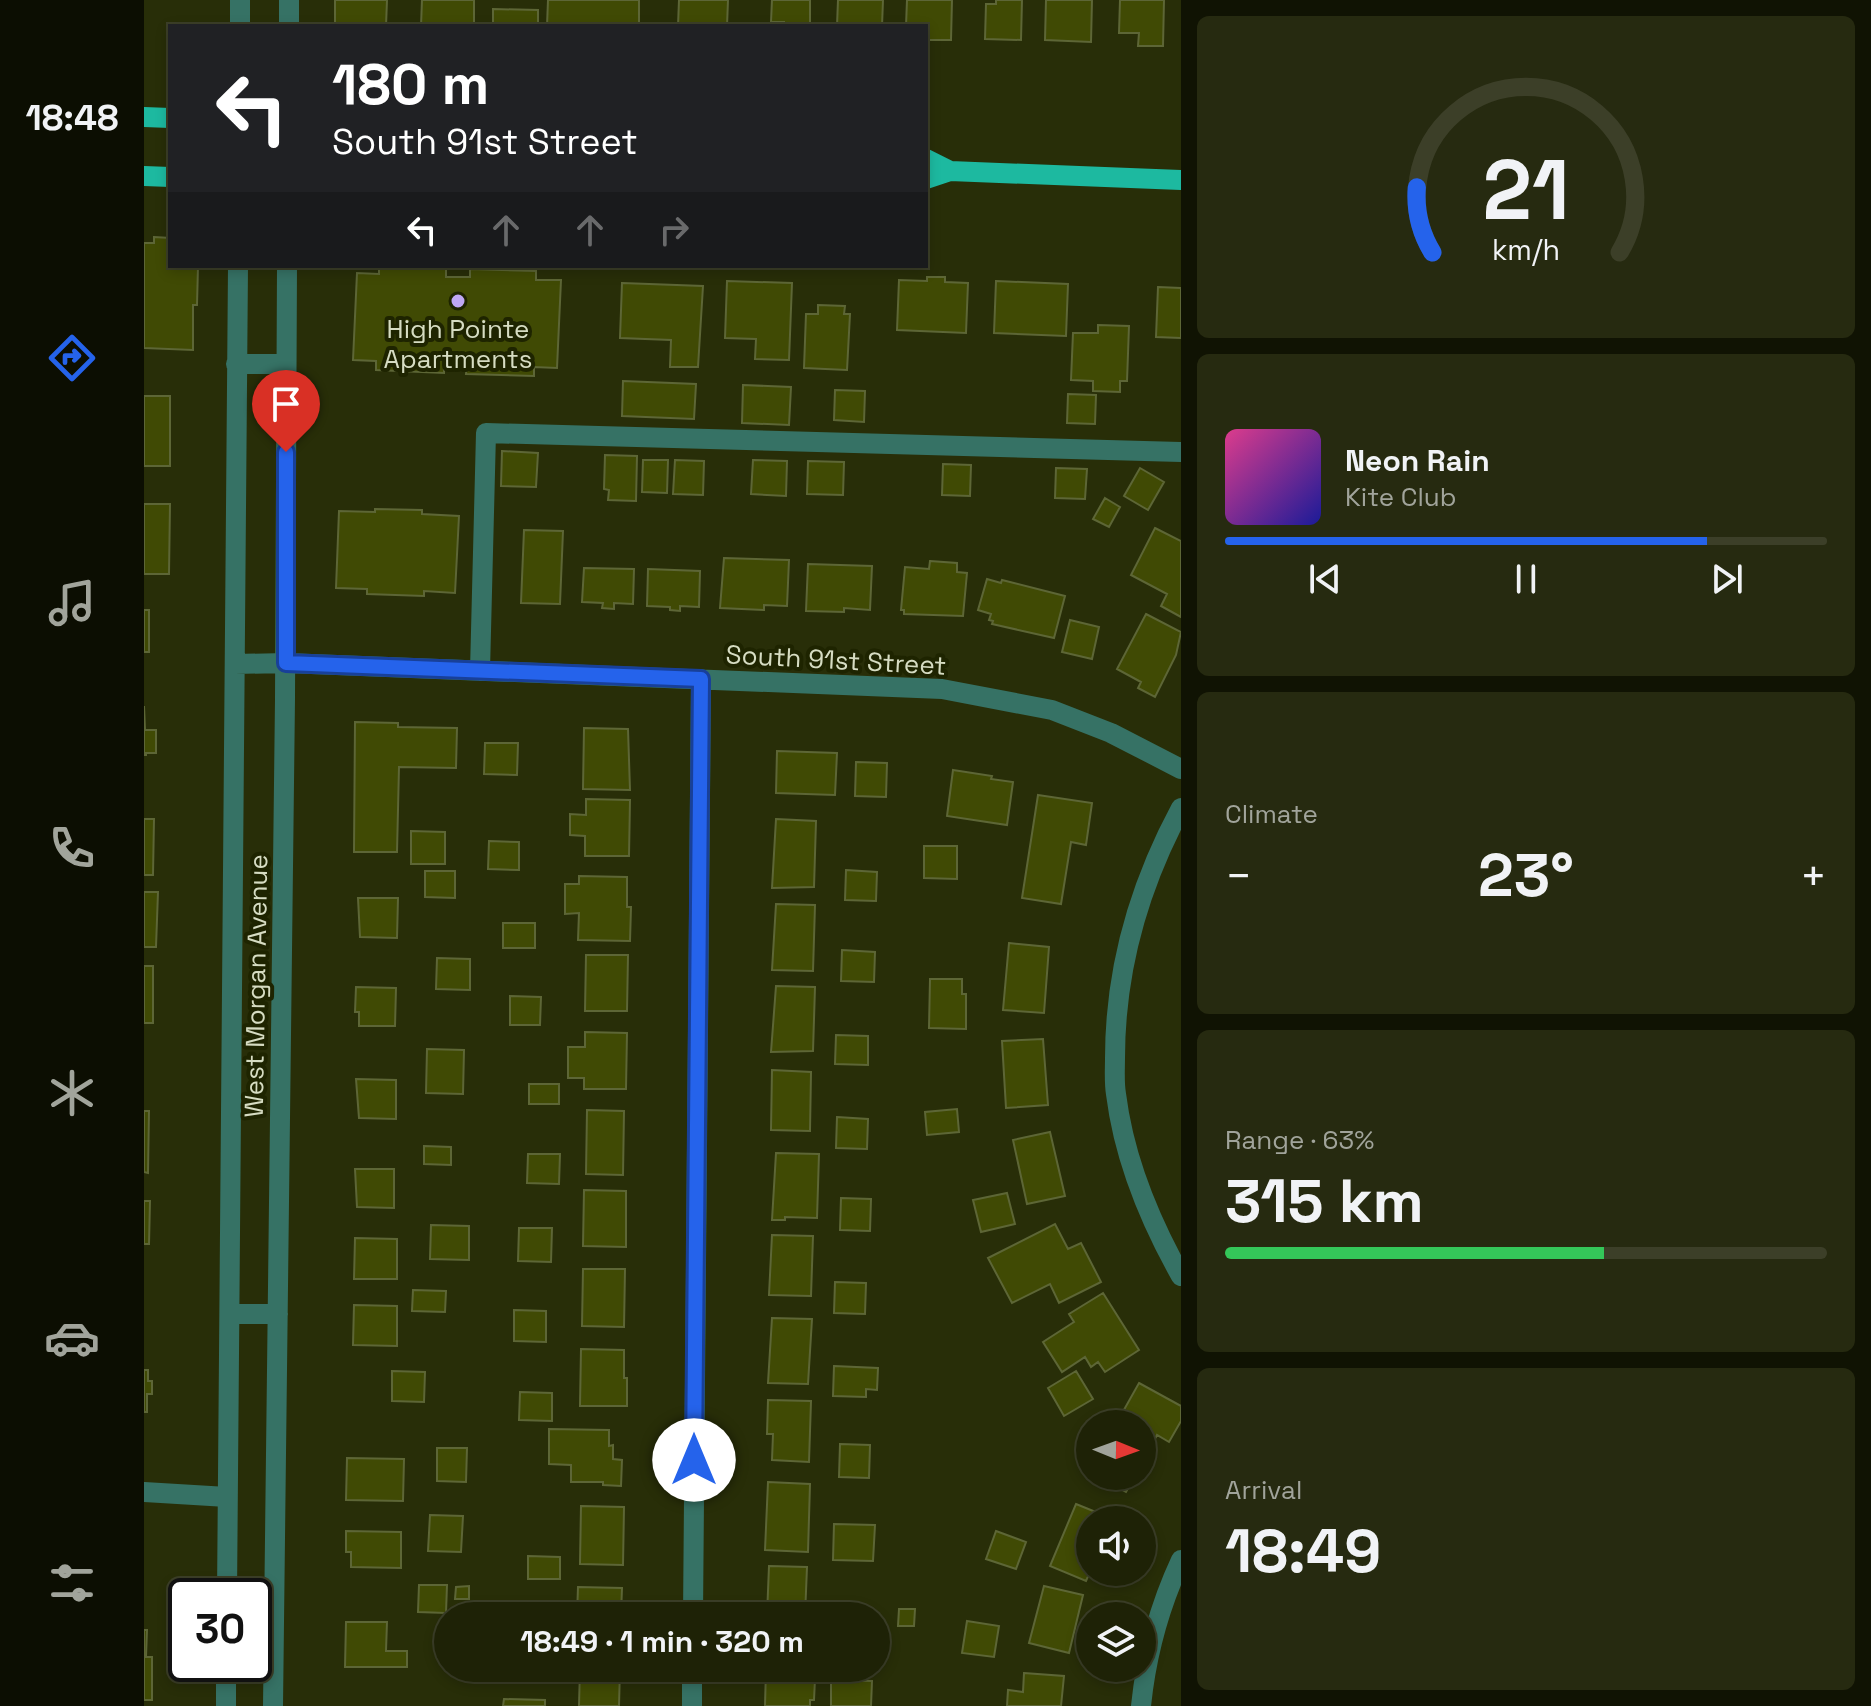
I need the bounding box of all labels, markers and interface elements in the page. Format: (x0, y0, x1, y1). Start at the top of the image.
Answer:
text: 180 m (332, 49, 489, 120)
icon: left (200, 56, 304, 160)
text: 18:48 (25, 95, 119, 141)
text: South 91st Street (332, 119, 638, 165)
text: 21 (1482, 137, 1570, 243)
icon: left (400, 208, 444, 252)
icon: ahead (484, 208, 528, 252)
icon: ahead (568, 208, 612, 252)
icon: right (652, 208, 696, 252)
text: km/h (1492, 232, 1560, 268)
marker: High Pointe Apartments (449, 292, 467, 310)
place label: High Pointe Apartments (384, 312, 532, 376)
icon: directions (44, 330, 100, 386)
pin (252, 370, 320, 452)
icon: arrive (264, 382, 308, 426)
text: Neon Rain (1345, 441, 1490, 480)
text: Kite Club (1345, 480, 1457, 514)
icon: previous (1303, 557, 1347, 601)
icon: pause (1504, 557, 1548, 601)
icon: next (1705, 557, 1749, 601)
icon: music (44, 575, 100, 631)
street label: South 91st Street (725, 637, 947, 683)
text: Climate (1225, 797, 1318, 831)
icon: phone (44, 820, 100, 876)
text: 23° (1478, 837, 1574, 914)
text: − (1225, 848, 1252, 904)
text: + (1800, 848, 1827, 904)
street label: West Morgan Avenue (237, 854, 275, 1118)
icon: climate (44, 1065, 100, 1121)
text: Range · 63% (1225, 1123, 1374, 1157)
text: 315 km (1225, 1163, 1424, 1240)
icon: car (44, 1310, 100, 1366)
north arrow (1076, 1410, 1156, 1490)
map controls (1076, 1410, 1156, 1682)
position arrow (652, 1418, 736, 1502)
text: Arrival (1225, 1473, 1302, 1507)
button: sound (1076, 1506, 1156, 1586)
text: 18:49 (1225, 1513, 1381, 1590)
icon: filters (44, 1555, 100, 1611)
speed limit sign: 30 (168, 1578, 272, 1682)
button: layers (1076, 1602, 1156, 1682)
text: 18:49 · 1 min · 320 m (520, 1622, 804, 1661)

